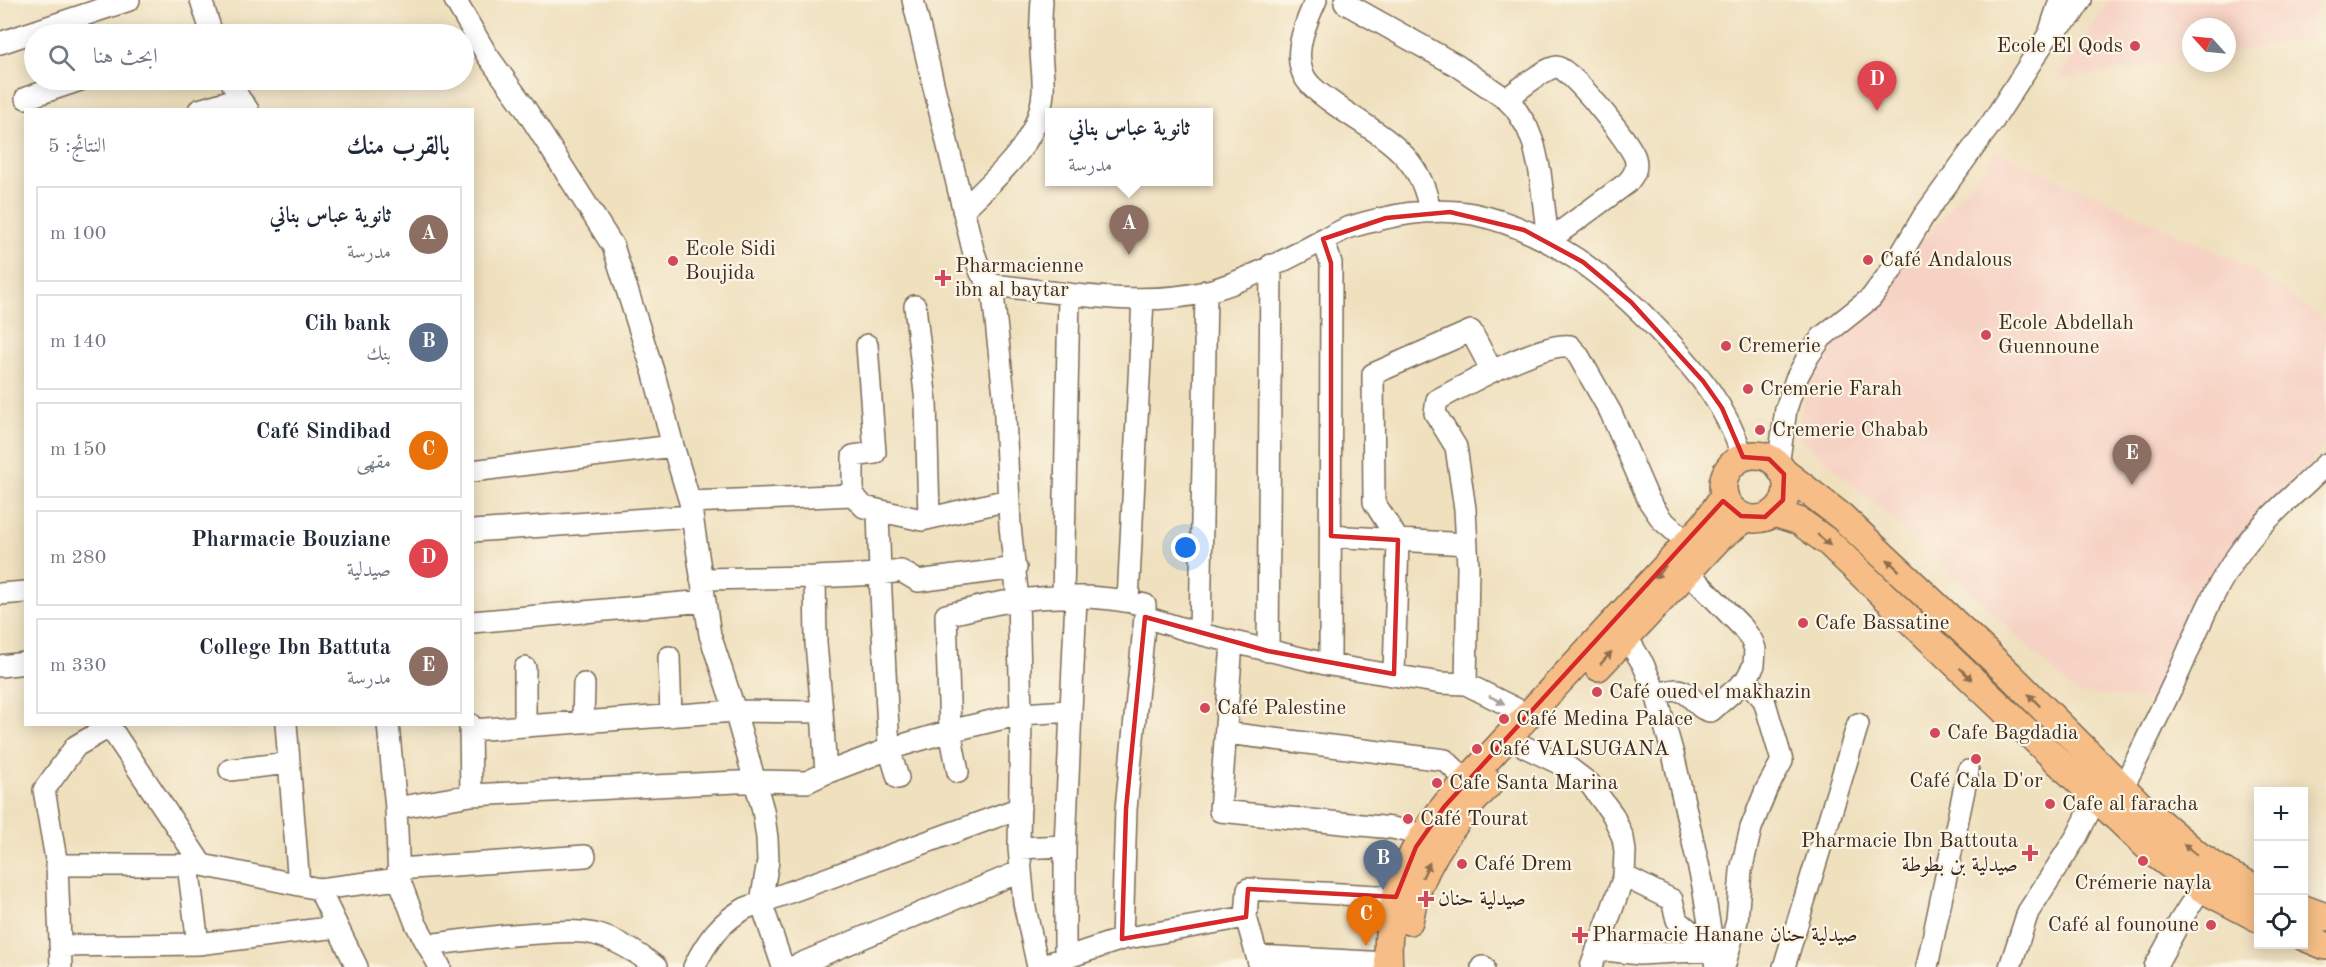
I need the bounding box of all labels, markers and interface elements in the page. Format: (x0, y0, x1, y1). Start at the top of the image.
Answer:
north arrow (2182, 18, 2236, 72)
search box (24, 24, 474, 90)
place label: Ecole El Qods (1996, 36, 2123, 57)
marker: Ecole El Qods (2128, 39, 2142, 53)
icon: search (45, 41, 78, 74)
text: ابحث هنا (93, 46, 158, 68)
pin: D (1858, 62, 1896, 111)
popup (1045, 108, 1213, 186)
text: ثانوية عباس بناني (1068, 118, 1190, 140)
text: بالقرب منك (347, 134, 450, 160)
text: النتائج: 5 (48, 137, 106, 157)
text: مدرسة (1068, 156, 1112, 176)
text: ثانوية عباس بناني (269, 205, 391, 227)
pin: A (1110, 206, 1148, 255)
text: 100 m (50, 224, 106, 244)
text: A (421, 224, 436, 244)
place label: Ecole Sidi Boujida (685, 239, 776, 284)
text: مدرسة (347, 243, 391, 263)
place label: Café Andalous (1880, 250, 2012, 271)
marker: Café Andalous (1861, 253, 1875, 267)
marker: Ecole Sidi Boujida (666, 254, 680, 268)
place label: Pharmacienne ibn al baytar (955, 256, 1084, 301)
marker: Pharmacienne ibn al baytar (936, 271, 950, 285)
text: Cih bank (304, 313, 391, 335)
place label: Ecole Abdellah Guennoune (1998, 313, 2134, 358)
marker: Ecole Abdellah Guennoune (1979, 328, 1993, 342)
text: 140 m (50, 332, 106, 352)
text: B (421, 332, 436, 352)
place label: Cremerie (1738, 336, 1821, 357)
marker: Cremerie (1719, 339, 1733, 353)
text: بنك (366, 345, 391, 365)
place label: Cremerie Farah (1760, 379, 1902, 400)
marker: Cremerie Farah (1741, 382, 1755, 396)
place label: Cremerie Chabab (1772, 420, 1928, 441)
text: Café Sindibad (256, 421, 391, 443)
marker: Cremerie Chabab (1753, 423, 1767, 437)
pin: E (2112, 436, 2152, 485)
text: 150 m (50, 440, 106, 460)
text: C (422, 440, 435, 460)
text: مقهى (356, 453, 391, 473)
text: Pharmacie Bouziane (191, 529, 391, 551)
your location (1171, 533, 1200, 562)
one-way arrow (1817, 533, 1832, 547)
text: 280 m (50, 548, 106, 568)
text: D (421, 548, 436, 568)
one-way arrow (1886, 558, 1901, 572)
text: صيدلية (347, 561, 391, 581)
one-way arrow (1653, 565, 1667, 580)
place label: Cafe Bassatine (1815, 613, 1949, 634)
marker: Cafe Bassatine (1796, 616, 1810, 630)
text: College Ibn Battuta (199, 637, 391, 659)
one-way arrow (1599, 651, 1612, 666)
text: 330 m (50, 656, 106, 676)
text: E (422, 656, 435, 676)
one-way arrow (1958, 667, 1973, 681)
text: مدرسة (347, 669, 391, 689)
place label: Café oued el makhazin (1609, 682, 1811, 703)
marker: Café oued el makhazin (1590, 685, 1604, 699)
one-way arrow (2028, 693, 2042, 707)
one-way arrow (1489, 695, 1506, 704)
place label: Café Palestine (1217, 698, 1346, 719)
marker: Café Palestine (1198, 701, 1212, 715)
place label: Café Medina Palace (1516, 709, 1693, 730)
marker: Café Medina Palace (1497, 712, 1511, 726)
place label: Cafe Bagdadia (1947, 723, 2078, 744)
marker: Cafe Bagdadia (1928, 726, 1942, 740)
place label: Café VALSUGANA (1489, 739, 1670, 760)
marker: Café VALSUGANA (1470, 742, 1484, 756)
marker: Café Cala D'or (1969, 752, 1983, 766)
place label: Café Cala D'or (1909, 771, 2043, 792)
place label: Cafe Santa Marina (1449, 773, 1618, 794)
marker: Cafe Santa Marina (1430, 776, 1444, 790)
map controls (2254, 787, 2308, 949)
button: + (2254, 787, 2308, 841)
place label: Cafe al faracha (2062, 794, 2198, 815)
marker: Cafe al faracha (2043, 797, 2057, 811)
place label: Café Tourat (1420, 809, 1528, 830)
marker: Café Tourat (1401, 812, 1415, 826)
place label: Pharmacie Ibn Battouta صيدلية بن بطوطة (1801, 831, 2018, 877)
pin: B (1364, 840, 1402, 890)
button: − (2254, 841, 2308, 895)
one-way arrow (2183, 843, 2198, 855)
marker: Pharmacie Ibn Battouta صيدلية بن بطوطة (2023, 846, 2037, 860)
place label: Café Drem (1474, 854, 1572, 875)
marker: Crémerie nayla (2136, 854, 2150, 868)
marker: Café Drem (1455, 857, 1469, 871)
one-way arrow (1422, 861, 1431, 878)
place label: Crémerie nayla (2074, 873, 2212, 894)
place label: صيدلية حنان (1438, 889, 1526, 910)
marker: صيدلية حنان (1419, 892, 1433, 906)
button: locate (2254, 895, 2308, 949)
pin: C (1346, 896, 1386, 946)
place label: Café al founoune (2048, 915, 2199, 936)
marker: Café al founoune (2204, 918, 2218, 932)
place label: Pharmacie Hanane صيدلية حنان (1592, 925, 1858, 946)
marker: Pharmacie Hanane صيدلية حنان (1573, 928, 1587, 942)

